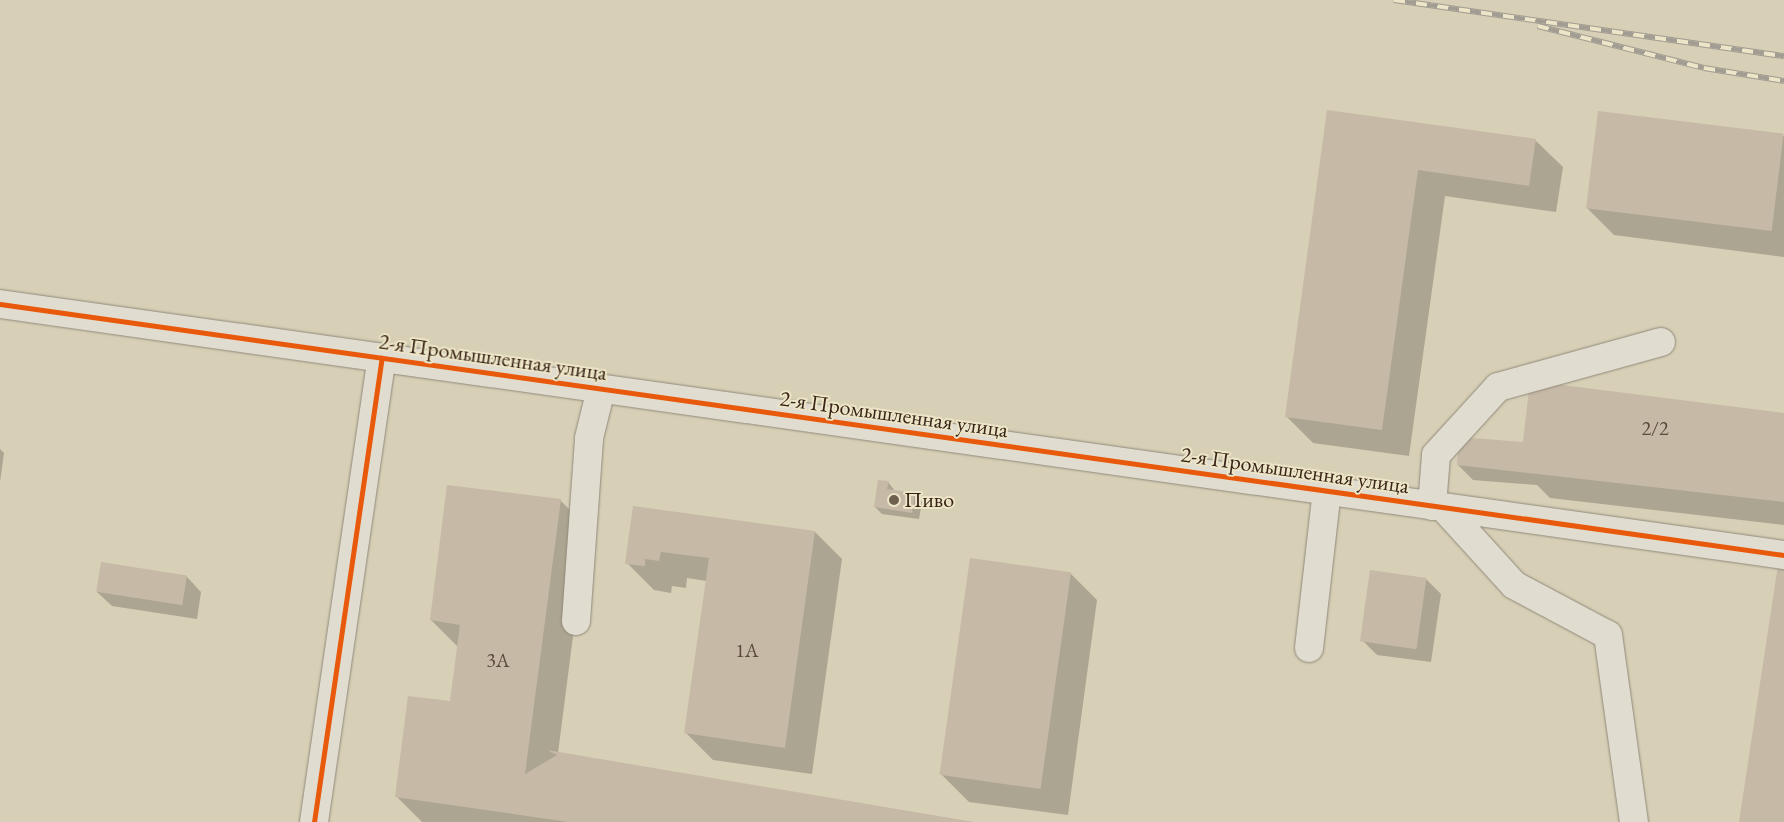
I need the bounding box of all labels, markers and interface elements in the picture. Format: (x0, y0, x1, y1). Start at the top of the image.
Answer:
street label: 2-я Промышленная улица (377, 328, 609, 386)
street label: 2-я Промышленная улица (778, 385, 1010, 443)
house number: 2/2 (1641, 416, 1669, 440)
street label: 2-я Промышленная улица (1179, 441, 1411, 499)
place label: Пиво (904, 487, 954, 513)
marker: Пиво (888, 494, 900, 506)
house number: 1А (735, 638, 759, 662)
house number: 3А (486, 648, 510, 672)

